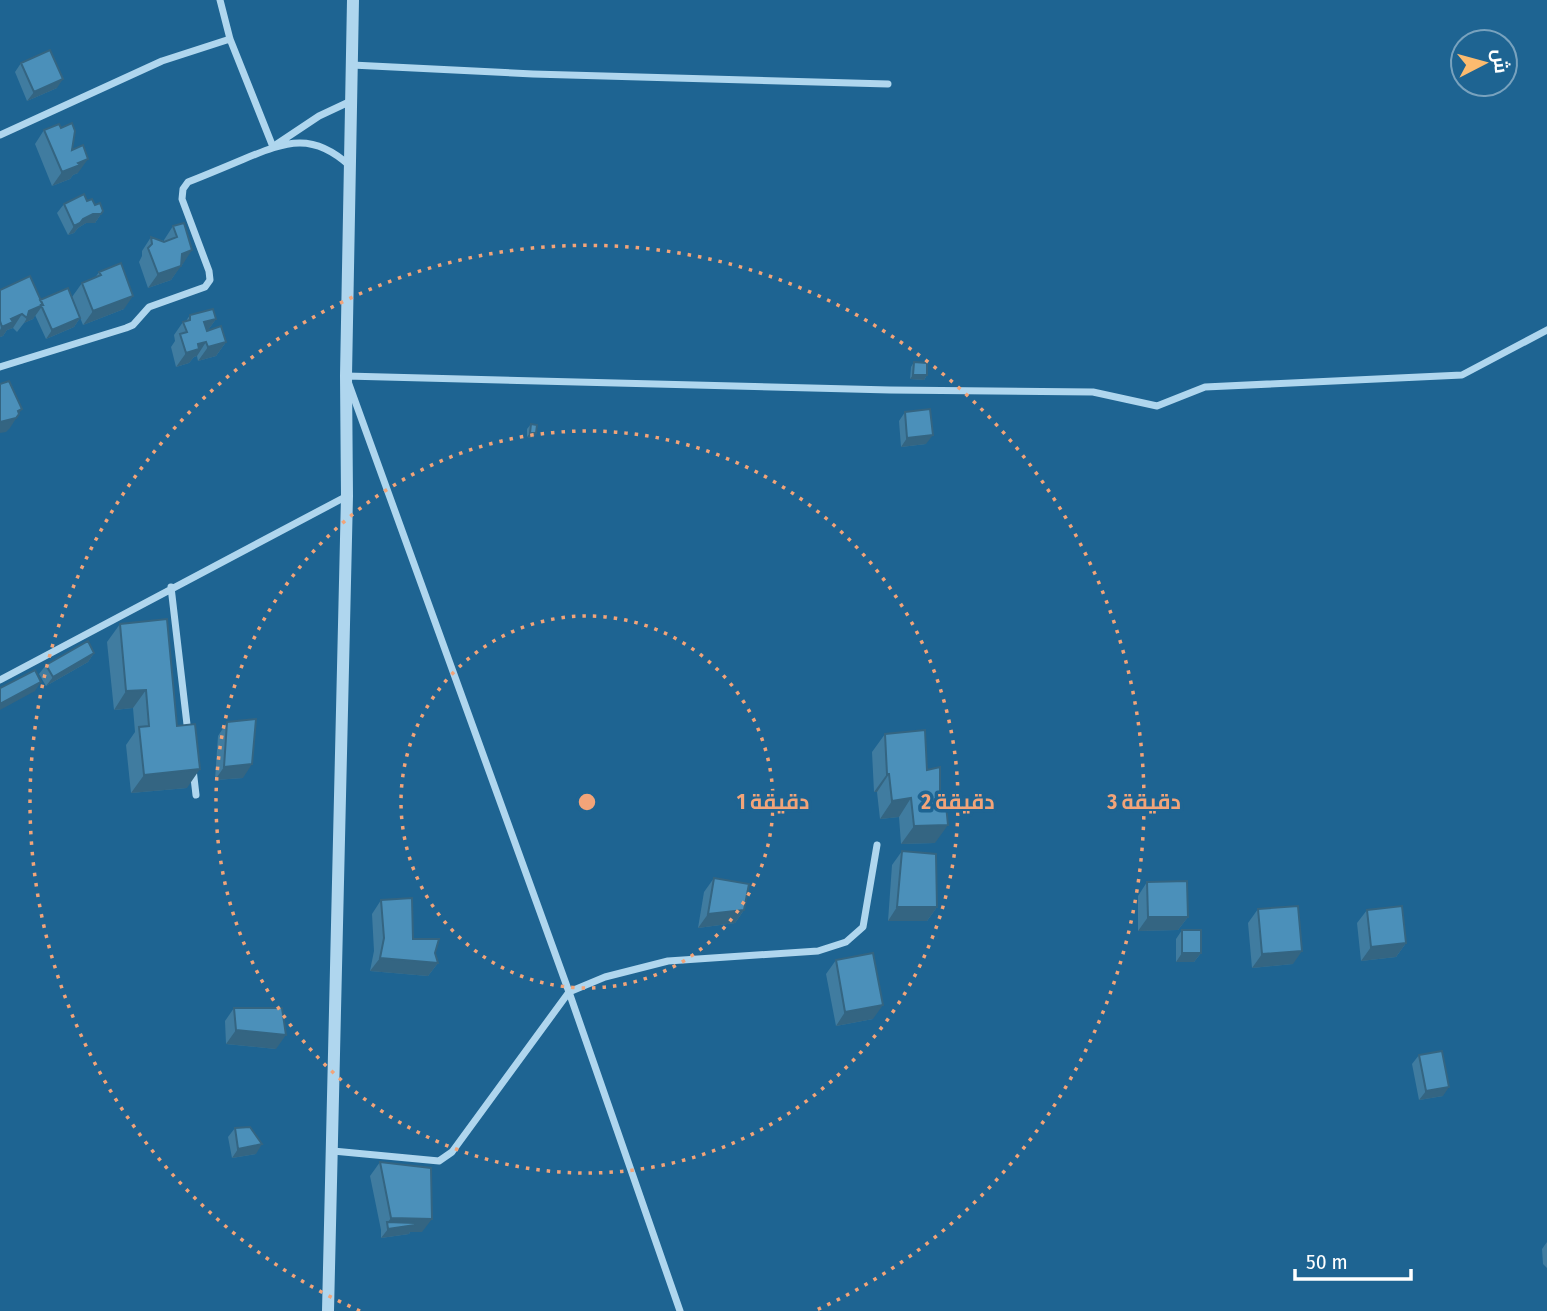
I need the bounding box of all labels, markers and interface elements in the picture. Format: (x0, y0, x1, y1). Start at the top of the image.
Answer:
north arrow (1449, 28, 1519, 98)
text: ش (1488, 48, 1513, 75)
text: 1 دقيقة (737, 789, 809, 815)
text: 2 دقيقة (920, 789, 995, 815)
text: 3 دقيقة (1106, 789, 1181, 815)
centre of rings (575, 790, 599, 814)
scale bar (1295, 1238, 1410, 1282)
text: 50 m (1306, 1249, 1348, 1275)

